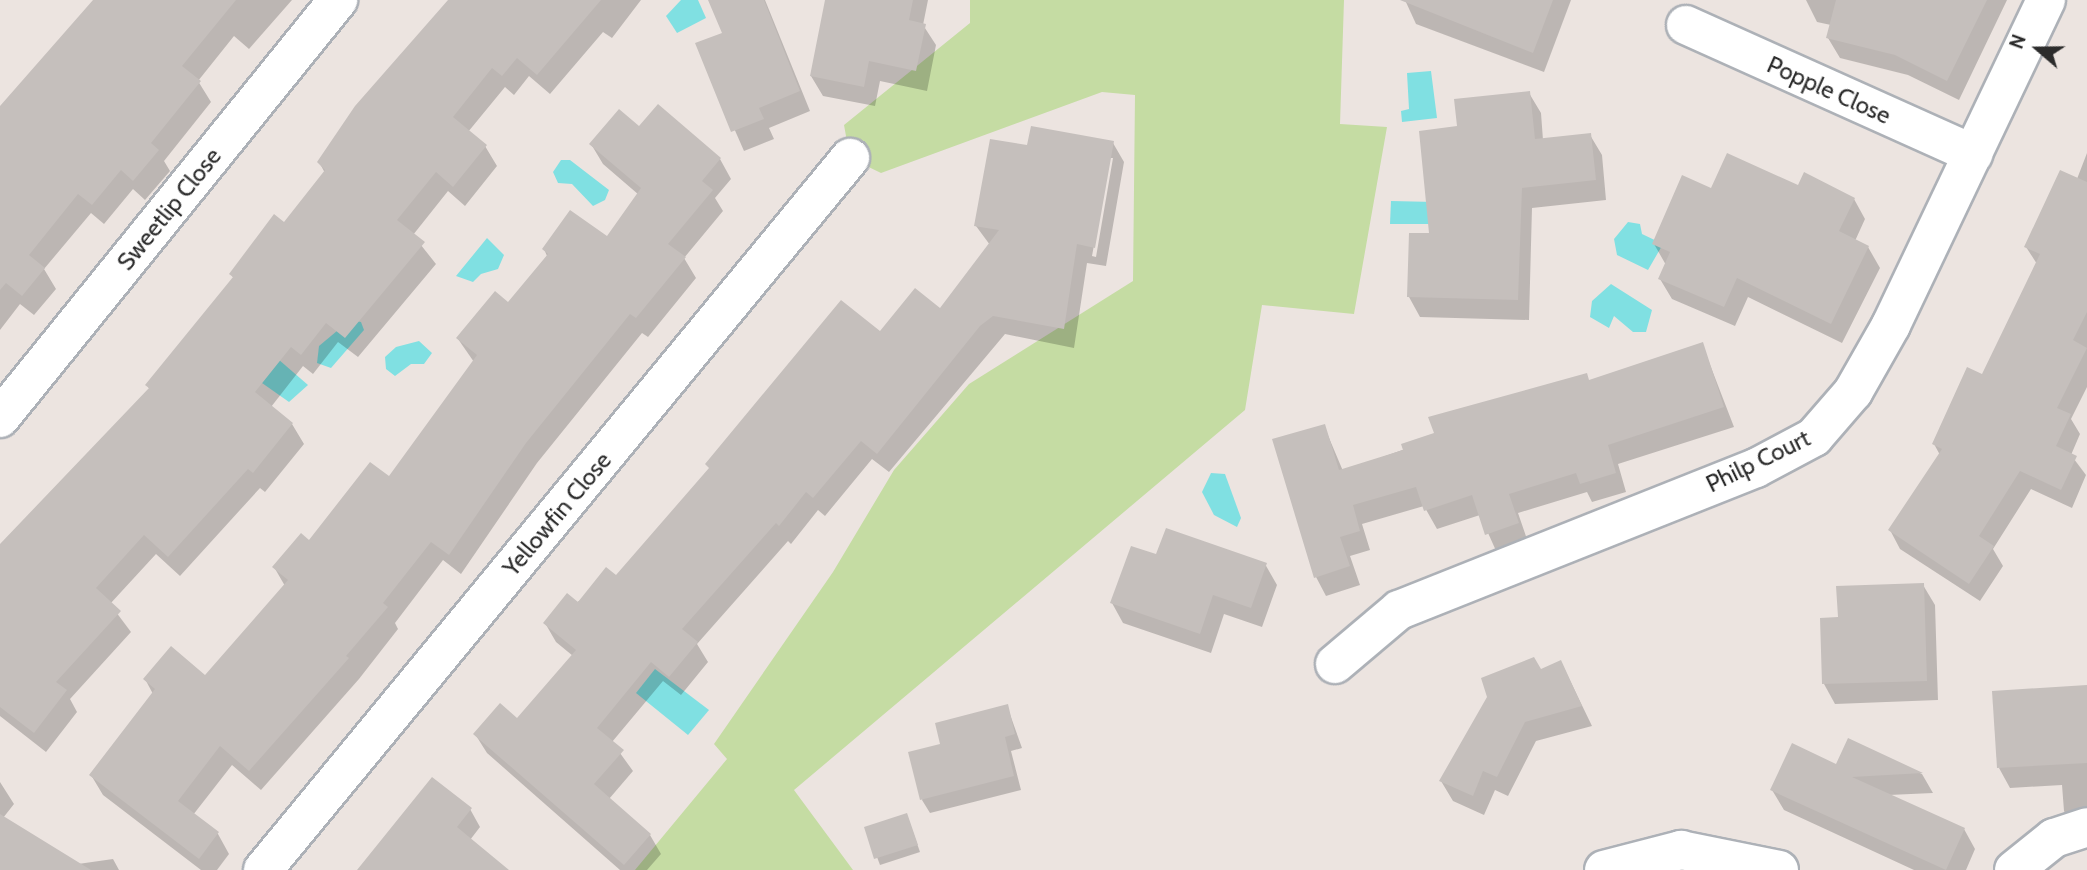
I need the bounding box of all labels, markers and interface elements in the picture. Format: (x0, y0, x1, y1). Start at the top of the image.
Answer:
north arrow (2003, 14, 2073, 84)
text: N (2005, 31, 2031, 52)
street label: Popple Close (1763, 50, 1895, 130)
street label: Sweetlip Close (111, 142, 227, 276)
street label: Philp Court (1701, 424, 1815, 498)
street label: Yellowfin Close (497, 446, 617, 582)

